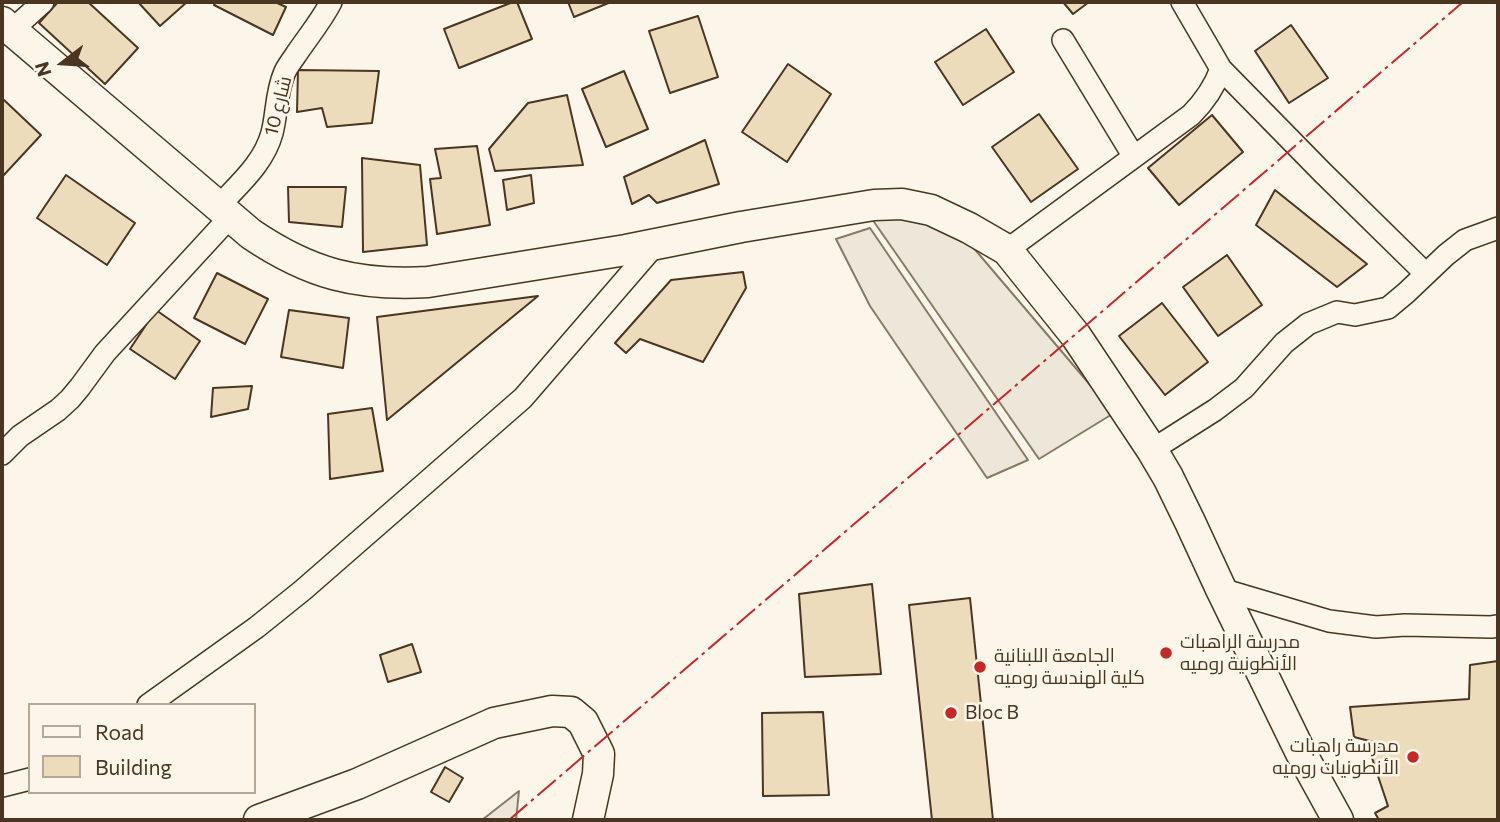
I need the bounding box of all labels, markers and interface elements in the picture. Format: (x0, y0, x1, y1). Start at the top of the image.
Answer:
north arrow (28, 28, 98, 98)
text: N (29, 59, 56, 79)
street label: شارع 10 (260, 74, 296, 138)
place label: مدرسة الراهبات الأنطونية روميه (1180, 631, 1300, 675)
place label: الجامعة اللبنانية كلية الهندسة روميه (994, 645, 1145, 689)
marker: مدرسة الراهبات الأنطونية روميه (1158, 645, 1174, 661)
marker: الجامعة اللبنانية كلية الهندسة روميه (972, 659, 988, 675)
place label: Bloc B (965, 702, 1019, 724)
legend (28, 703, 256, 794)
marker: Bloc B (943, 705, 959, 721)
text: Road (95, 719, 144, 744)
place label: مدرسة راهبات الأنطونيات روميه (1272, 735, 1399, 779)
marker: مدرسة راهبات الأنطونيات روميه (1405, 749, 1421, 765)
text: Building (95, 754, 172, 779)

